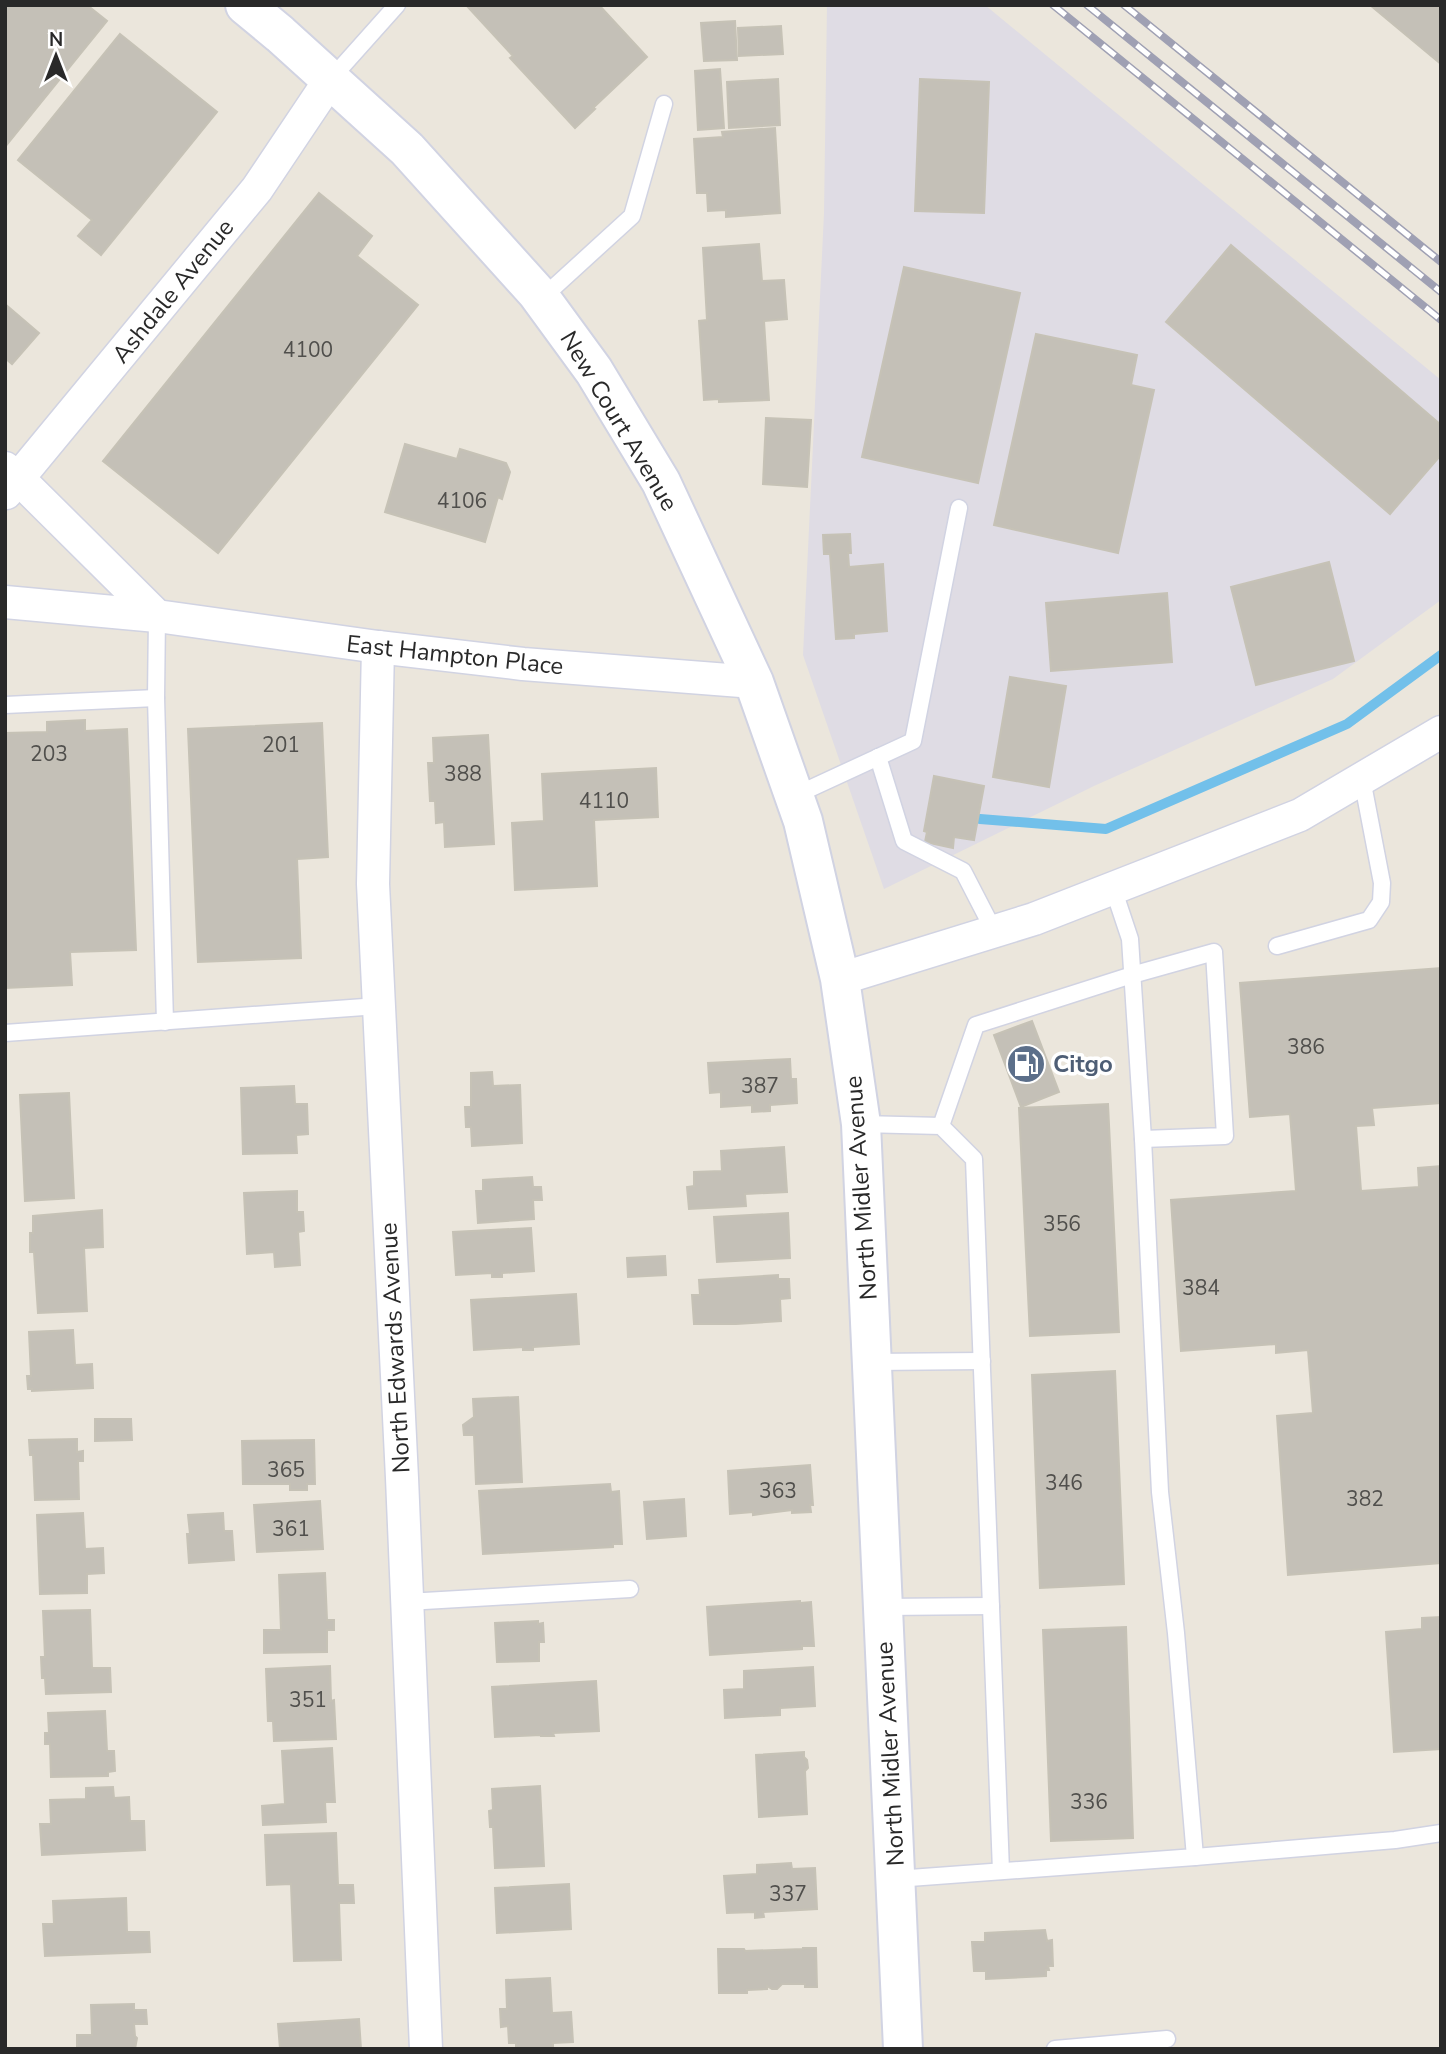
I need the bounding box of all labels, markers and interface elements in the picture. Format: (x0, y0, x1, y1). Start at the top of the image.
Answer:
north arrow (21, 21, 91, 91)
text: N (49, 27, 63, 53)
street label: Ashdale Avenue (105, 212, 241, 370)
street label: New Court Avenue (553, 325, 685, 517)
house number: 4100 (283, 336, 333, 364)
house number: 4106 (437, 487, 487, 515)
street label: East Hampton Place (345, 628, 565, 682)
house number: 201 (262, 731, 300, 759)
house number: 203 (30, 740, 68, 768)
house number: 388 (444, 760, 482, 788)
house number: 4110 (579, 787, 629, 815)
house number: 386 (1287, 1033, 1325, 1061)
fuel station icon: Citgo (1005, 1043, 1047, 1085)
place label: Citgo (1053, 1048, 1113, 1080)
house number: 387 (741, 1072, 779, 1100)
street label: North Midler Avenue (837, 1075, 885, 1301)
house number: 356 (1043, 1210, 1081, 1238)
street label: North Edwards Avenue (372, 1222, 418, 1474)
house number: 384 (1182, 1274, 1220, 1302)
house number: 365 (267, 1456, 305, 1484)
house number: 346 (1045, 1469, 1083, 1497)
house number: 363 (759, 1477, 797, 1505)
house number: 382 (1346, 1485, 1384, 1513)
house number: 361 (272, 1515, 310, 1543)
street label: North Midler Avenue (868, 1641, 912, 1867)
house number: 351 (289, 1686, 327, 1714)
house number: 336 (1070, 1788, 1108, 1816)
house number: 337 (769, 1880, 807, 1908)

